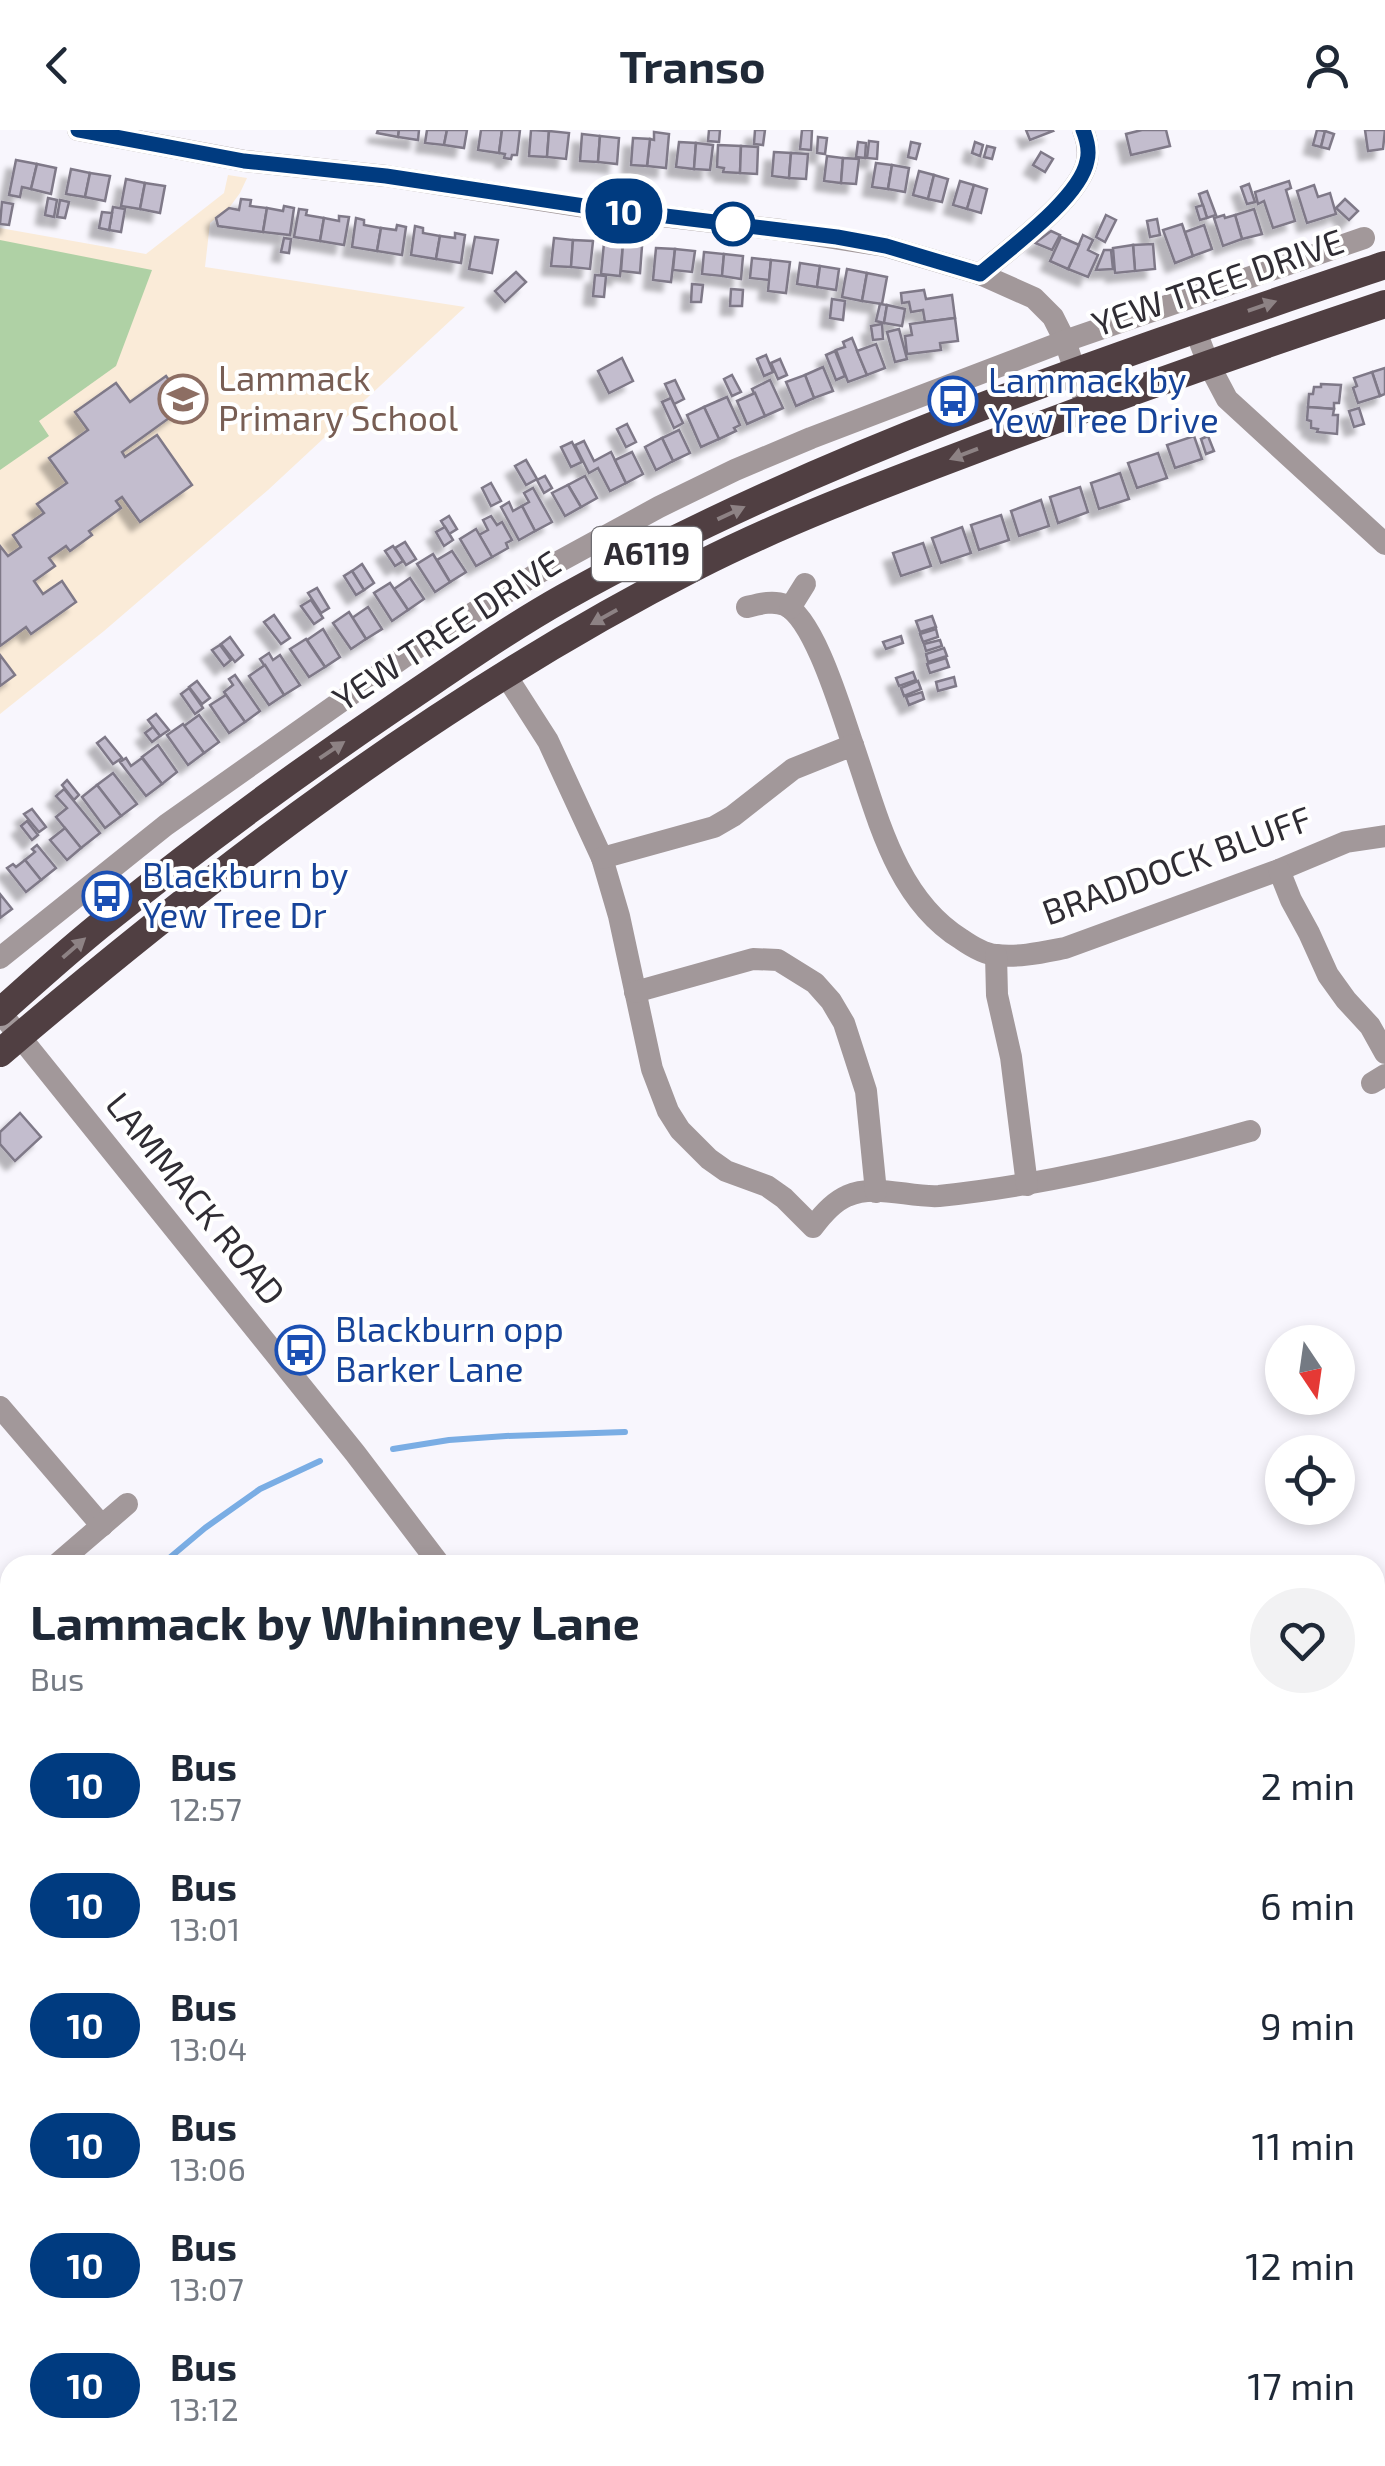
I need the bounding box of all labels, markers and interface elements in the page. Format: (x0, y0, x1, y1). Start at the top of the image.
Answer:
icon: back (30, 38, 85, 93)
text: Transo (620, 38, 765, 92)
icon: person (1300, 38, 1355, 93)
line badge: 10 (579, 178, 669, 244)
text: 10 (605, 190, 643, 232)
unlabelled marker (712, 203, 754, 245)
street label: YEW TREE DRIVE (1086, 218, 1349, 344)
one-way arrow (1247, 298, 1277, 313)
place label: Lammack Primary School (218, 356, 459, 438)
place label: Lammack by Yew Tree Drive (988, 358, 1219, 440)
school or university icon: Lammack Primary School (157, 373, 209, 425)
bus stop icon: Lammack by Yew Tree Drive (927, 375, 979, 427)
one-way arrow (948, 447, 978, 463)
one-way arrow (717, 505, 746, 522)
road number: A6119 (592, 527, 702, 581)
street label: YEW TREE DRIVE (324, 540, 568, 719)
one-way arrow (590, 608, 619, 625)
one-way arrow (318, 741, 345, 760)
street label: BRADDOCK BLUFF (1036, 796, 1317, 932)
place label: Blackburn by Yew Tree Dr (142, 853, 349, 935)
bus stop icon: Blackburn by Yew Tree Dr (81, 870, 133, 922)
one-way arrow (61, 937, 86, 959)
street label: LAMMACK ROAD (98, 1083, 295, 1312)
place label: Blackburn opp Barker Lane (335, 1307, 564, 1389)
bus stop icon: Blackburn opp Barker Lane (274, 1324, 326, 1376)
north arrow (1265, 1325, 1355, 1415)
map controls (1265, 1325, 1355, 1525)
button: locate (1265, 1435, 1355, 1525)
button: heart (1250, 1588, 1355, 1693)
text: Lammack by Whinney Lane (30, 1592, 640, 1650)
text: Bus (30, 1659, 84, 1697)
text: Bus (170, 1743, 237, 1789)
text: 2 min (1260, 1762, 1355, 1808)
text: 10 (66, 1764, 104, 1806)
text: 12:57 (170, 1789, 242, 1827)
text: Bus (170, 1863, 237, 1909)
text: 6 min (1260, 1882, 1355, 1928)
text: 10 (66, 1884, 104, 1926)
text: 13:01 (170, 1909, 240, 1947)
text: Bus (170, 1983, 237, 2029)
text: 9 min (1260, 2002, 1355, 2048)
text: 10 (66, 2004, 104, 2046)
text: 13:04 (170, 2029, 247, 2067)
text: Bus (170, 2103, 237, 2149)
text: 11 min (1251, 2122, 1355, 2168)
text: 10 (66, 2124, 104, 2166)
text: 13:06 (170, 2149, 246, 2187)
text: Bus (170, 2223, 237, 2269)
text: 12 min (1245, 2242, 1355, 2288)
text: 10 (66, 2244, 104, 2286)
text: 13:07 (170, 2269, 244, 2307)
text: Bus (170, 2343, 237, 2389)
text: 17 min (1247, 2362, 1355, 2408)
text: 10 (66, 2364, 104, 2406)
text: 13:12 (170, 2389, 239, 2427)

